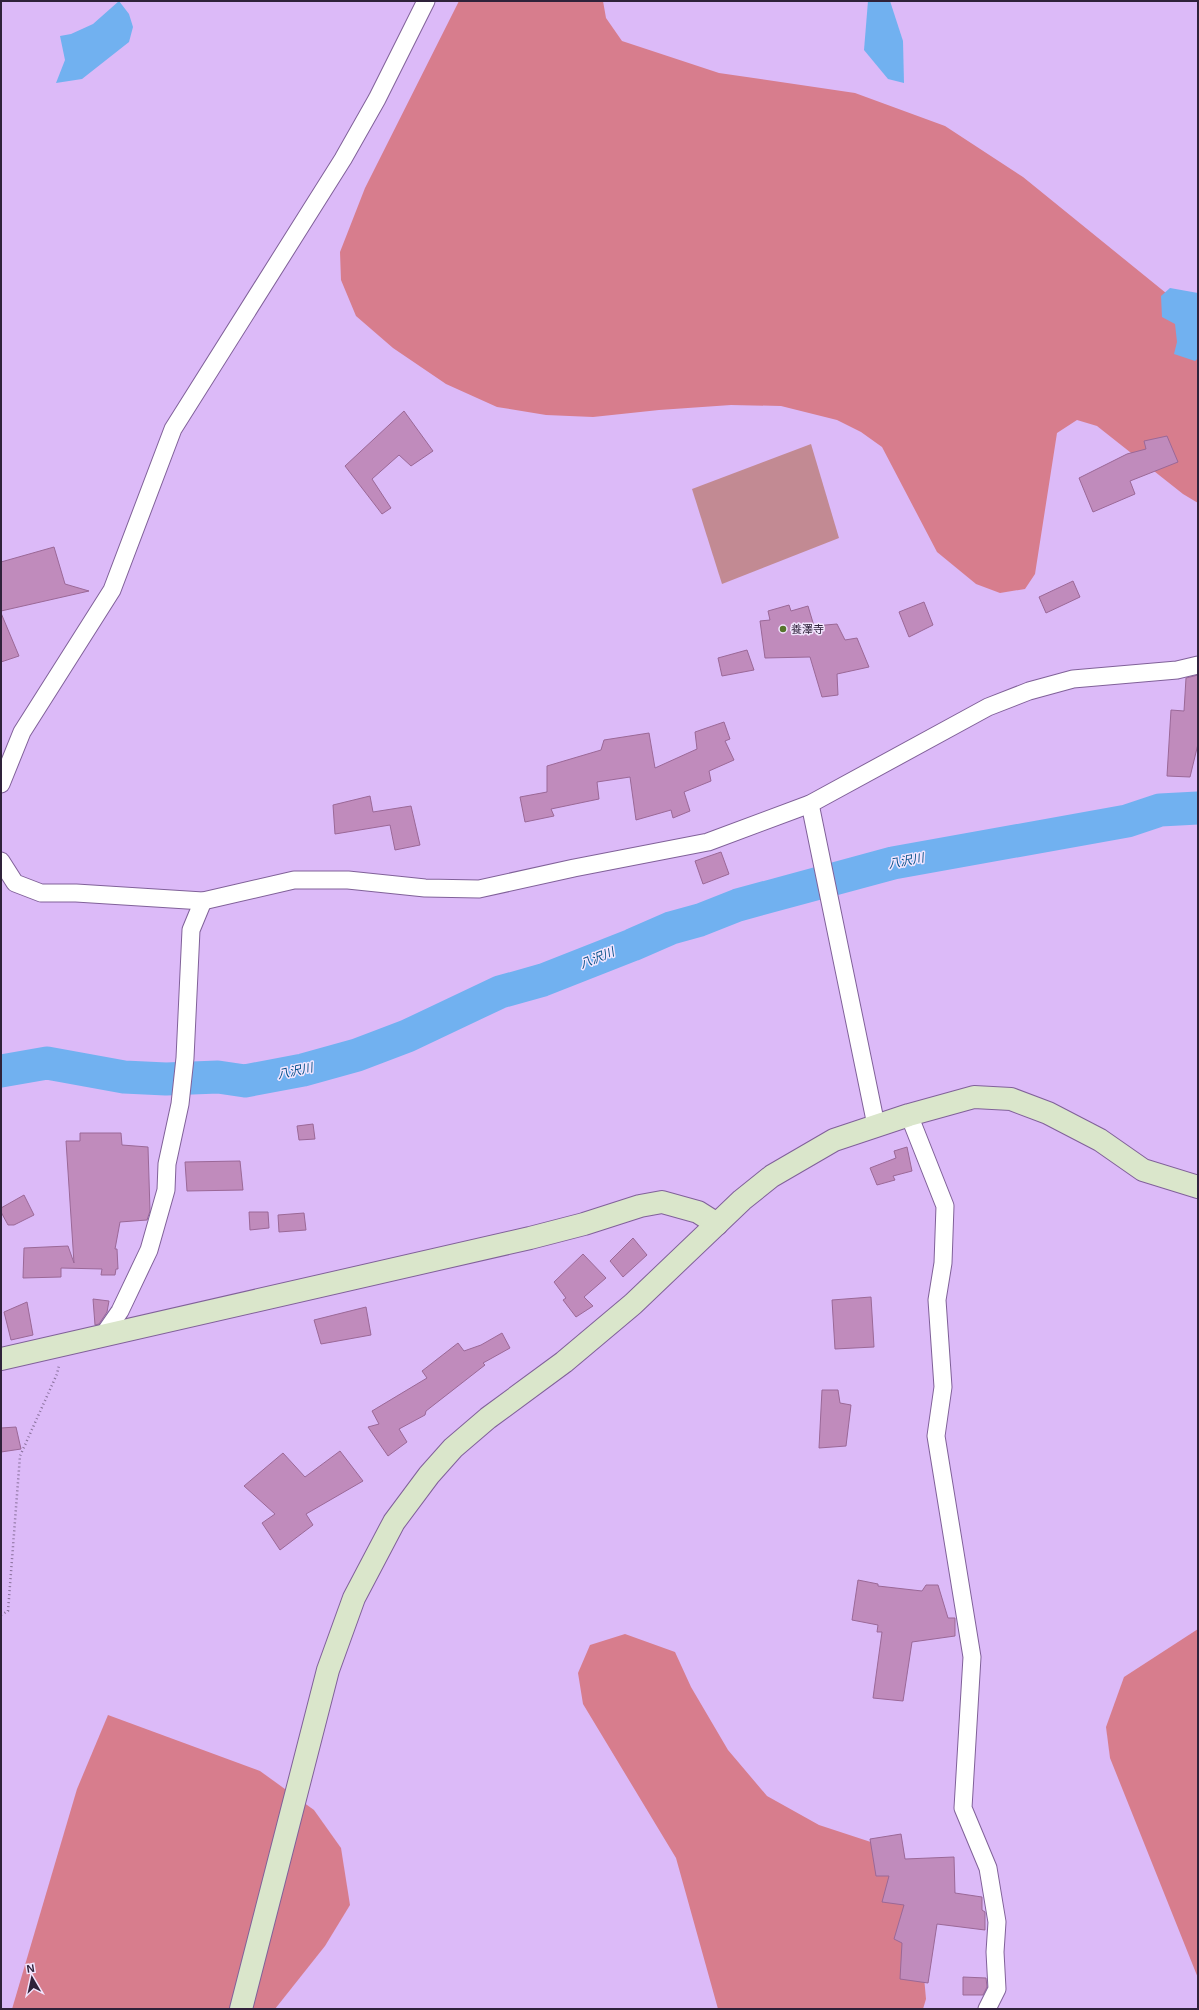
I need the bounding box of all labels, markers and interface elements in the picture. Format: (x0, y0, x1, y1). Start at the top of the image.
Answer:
place label: 養澤寺 (791, 623, 824, 635)
marker: 養澤寺 (778, 624, 788, 634)
water label: 八沢川 (887, 850, 927, 871)
water label: 八沢川 (578, 944, 618, 971)
water label: 八沢川 (276, 1060, 316, 1082)
north arrow (12, 1958, 52, 1998)
text: N (26, 1962, 35, 1975)

